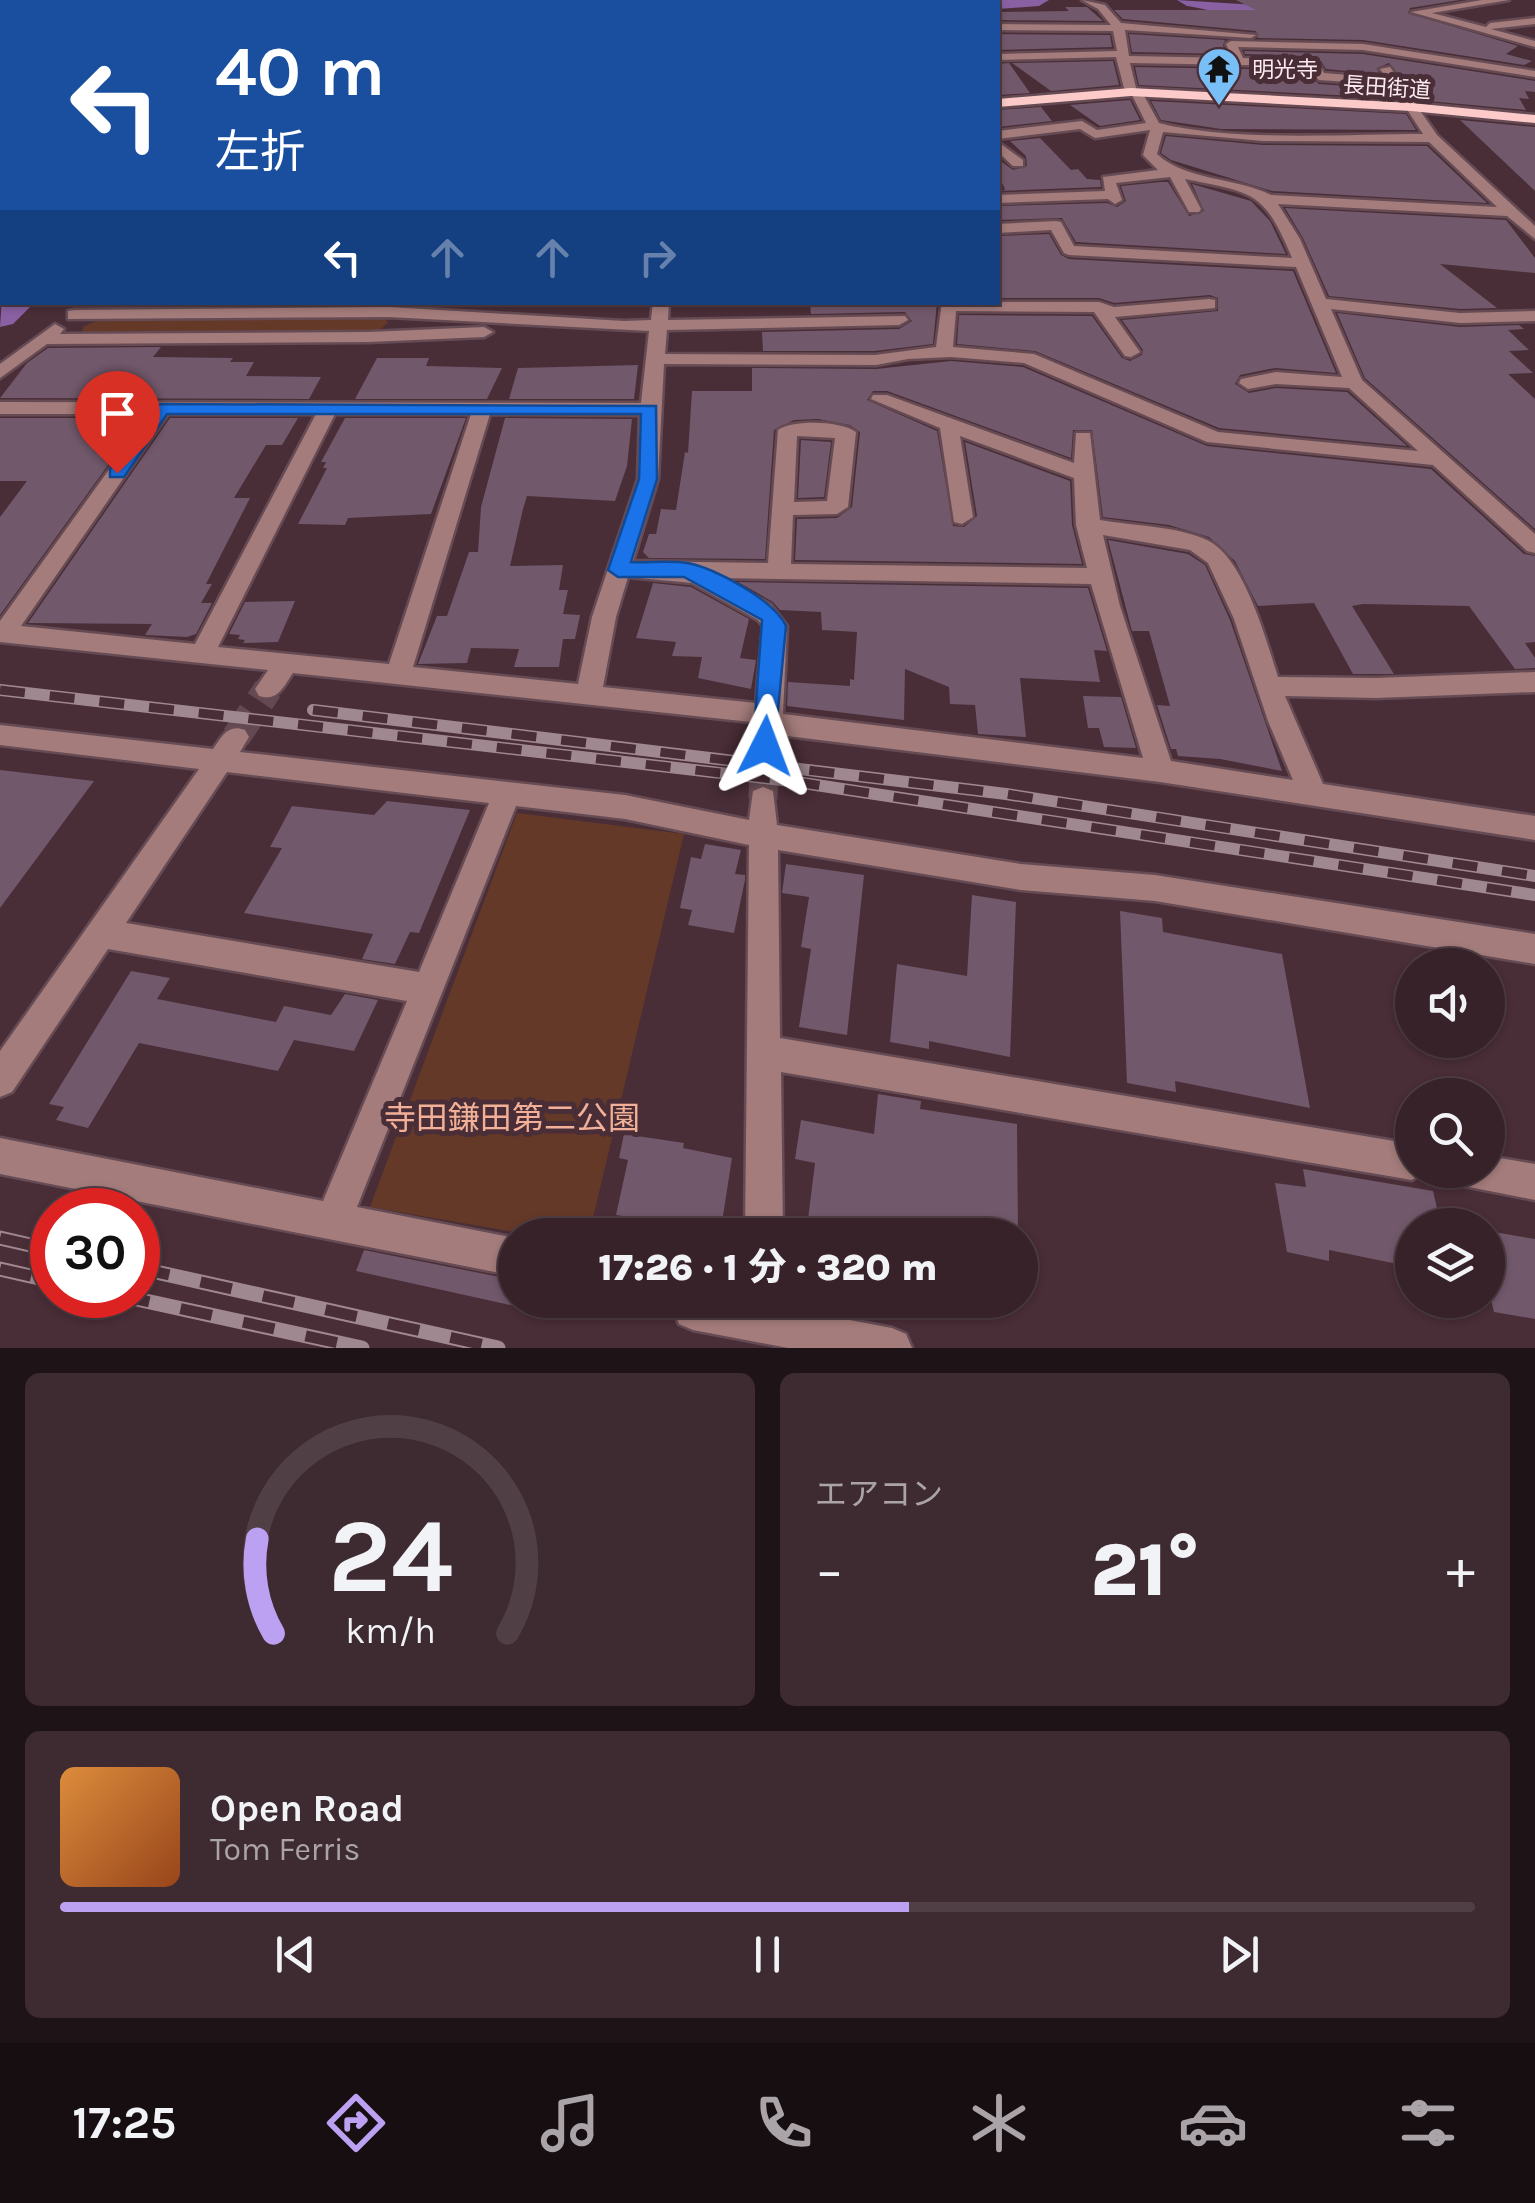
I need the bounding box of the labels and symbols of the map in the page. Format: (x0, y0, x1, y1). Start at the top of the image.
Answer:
temple icon: 明光寺 (1196, 46, 1242, 107)
place label: 明光寺 (1252, 57, 1318, 83)
street label: 長田街道 (1342, 72, 1432, 104)
pin (75, 371, 160, 474)
position arrow (713, 694, 817, 798)
park label: 寺田鎌田第二公園 (384, 1100, 640, 1137)
speed limit sign: 30 (30, 1188, 160, 1318)

